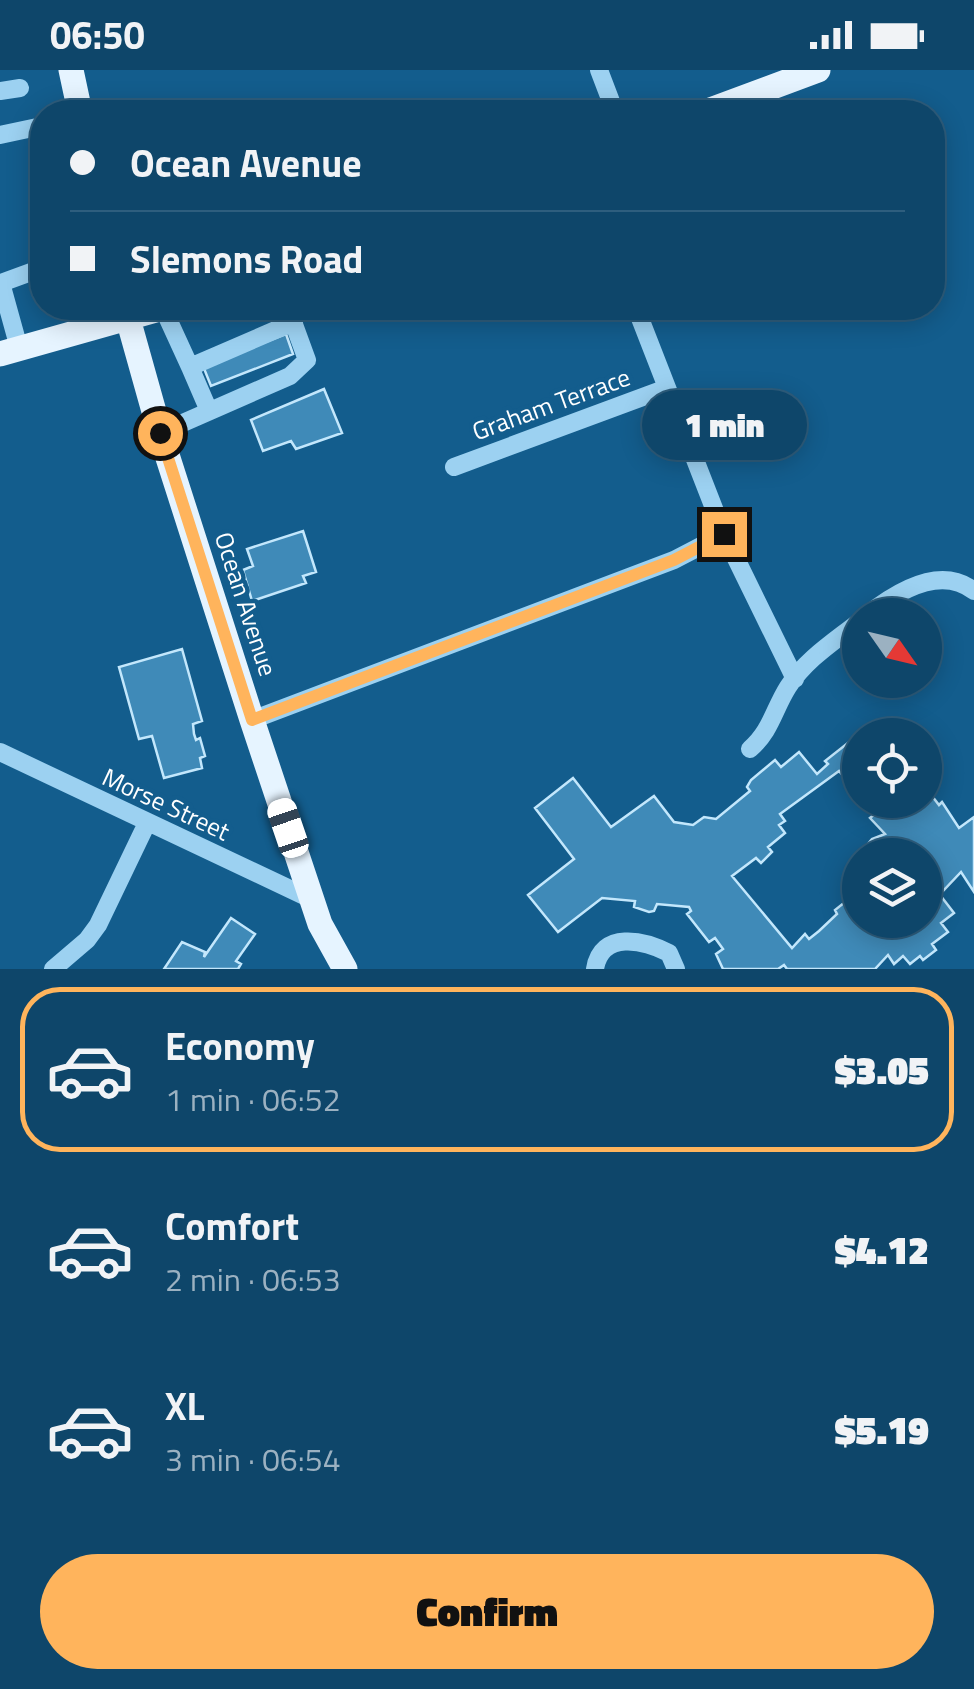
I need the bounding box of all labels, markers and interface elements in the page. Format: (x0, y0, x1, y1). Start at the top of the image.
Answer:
text: 06:50 (50, 6, 145, 64)
text: Ocean Avenue (130, 134, 362, 192)
text: Slemons Road (130, 230, 363, 288)
street label: Graham Terrace (467, 358, 635, 450)
callout: 1 min (642, 389, 806, 459)
text: 1 min (685, 401, 764, 449)
route start (138, 411, 183, 456)
route end (702, 512, 747, 557)
street label: Ocean Avenue (205, 527, 287, 681)
north arrow (842, 598, 942, 698)
map controls (842, 598, 942, 938)
button: locate (842, 718, 942, 818)
street label: Morse Street (96, 758, 236, 850)
car (264, 795, 312, 861)
button: layers (842, 838, 942, 938)
text: Economy (165, 1017, 315, 1075)
icon: car (45, 1025, 135, 1115)
text: $3.05 (835, 1041, 929, 1099)
text: 1 min · 06:52 (165, 1075, 341, 1123)
text: Comfort (165, 1197, 299, 1255)
icon: car (45, 1205, 135, 1295)
text: $4.12 (835, 1221, 929, 1279)
text: 2 min · 06:53 (165, 1255, 341, 1303)
text: XL (165, 1377, 205, 1435)
icon: car (45, 1385, 135, 1475)
text: $5.19 (835, 1401, 929, 1459)
text: 3 min · 06:54 (165, 1435, 341, 1483)
button: Confirm (40, 1554, 934, 1669)

